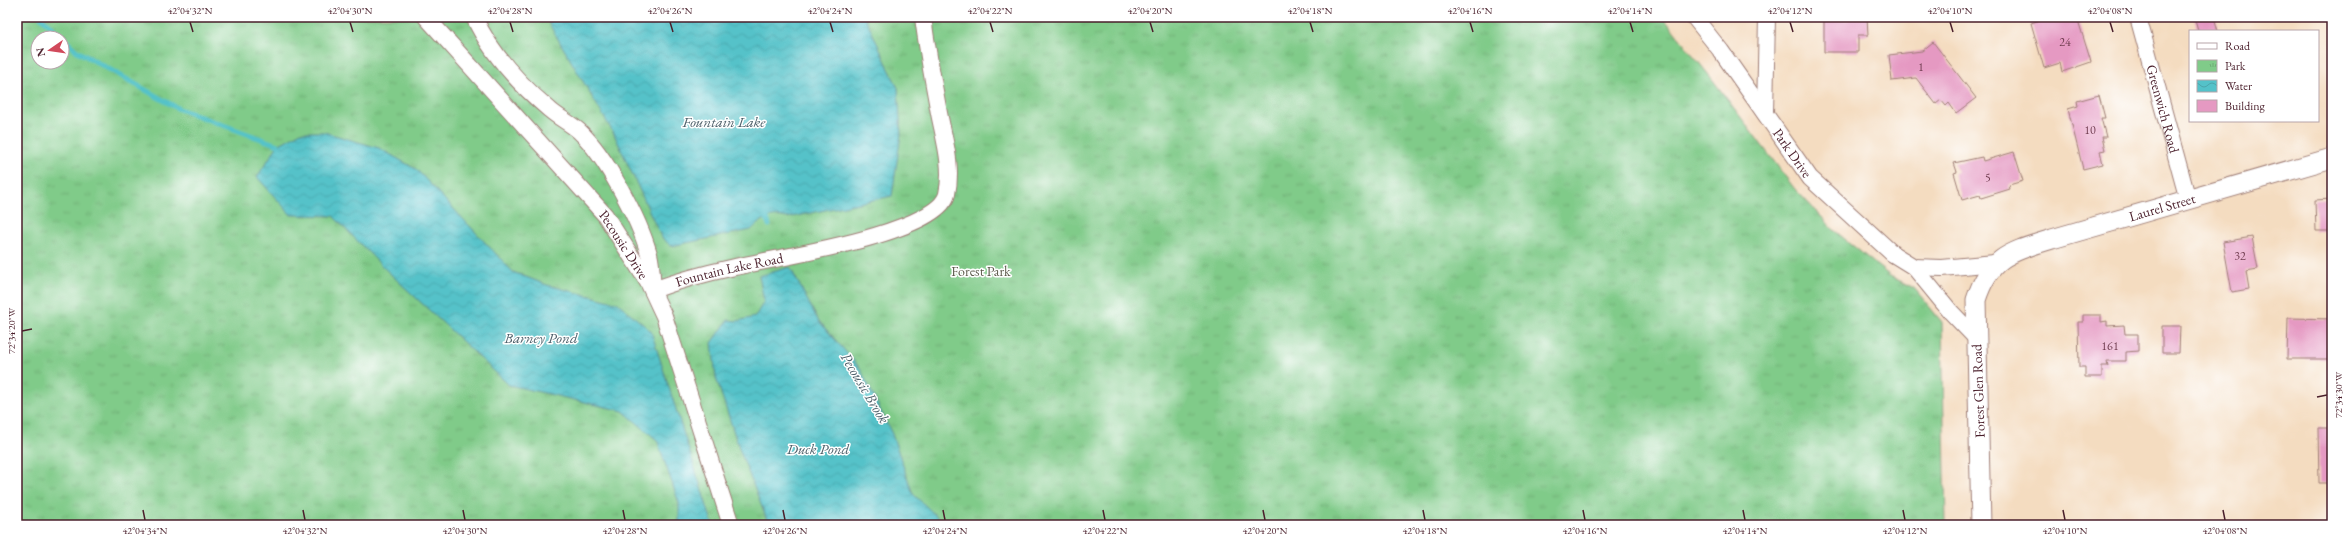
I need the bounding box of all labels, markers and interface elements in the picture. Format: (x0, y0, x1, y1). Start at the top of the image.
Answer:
text: 42°04'32"N (168, 4, 213, 17)
text: 42°04'30"N (328, 4, 373, 17)
text: 42°04'28"N (488, 4, 533, 17)
text: 42°04'26"N (648, 4, 693, 17)
text: 42°04'24"N (808, 4, 853, 17)
text: 42°04'22"N (968, 4, 1013, 17)
text: 42°04'20"N (1128, 4, 1173, 17)
text: 42°04'18"N (1288, 4, 1333, 17)
text: 42°04'16"N (1448, 4, 1493, 17)
text: 42°04'14"N (1608, 4, 1653, 17)
text: 42°04'12"N (1768, 4, 1813, 17)
text: 42°04'10"N (1928, 4, 1973, 17)
text: 42°04'08"N (2088, 4, 2133, 17)
north arrow (30, 30, 70, 70)
legend (2189, 30, 2319, 122)
house number: 24 (2059, 34, 2071, 50)
text: Road (2225, 38, 2251, 54)
text: N (32, 46, 48, 58)
text: Park (2225, 58, 2246, 74)
house number: 1 (1918, 59, 1924, 75)
street label: Greenwich Road (2142, 62, 2184, 156)
text: Water (2225, 78, 2252, 94)
text: Building (2225, 98, 2266, 114)
water label: Fountain Lake (682, 112, 766, 131)
house number: 10 (2084, 122, 2096, 138)
street label: Park Drive (1769, 125, 1816, 182)
house number: 5 (1985, 169, 1991, 185)
street label: Laurel Street (2127, 189, 2198, 225)
street label: Pecousic Drive (596, 206, 653, 283)
street label: Fountain Lake Road (673, 248, 786, 291)
house number: 32 (2234, 248, 2246, 264)
park label: Forest Park (951, 262, 1011, 280)
text: 72°34'20"W (5, 307, 18, 354)
water label: Barney Pond (503, 328, 578, 347)
house number: 161 (2101, 338, 2119, 354)
street label: Forest Glen Road (1967, 343, 1989, 438)
water label: Pecousic Brook (837, 349, 894, 427)
text: 72°34'30"W (2332, 371, 2345, 418)
water label: Duck Pond (786, 439, 850, 458)
text: 42°04'34"N (123, 524, 168, 537)
text: 42°04'32"N (283, 524, 328, 537)
text: 42°04'30"N (443, 524, 488, 537)
text: 42°04'28"N (603, 524, 648, 537)
text: 42°04'26"N (763, 524, 808, 537)
text: 42°04'24"N (923, 524, 968, 537)
text: 42°04'22"N (1083, 524, 1128, 537)
text: 42°04'20"N (1243, 524, 1288, 537)
text: 42°04'18"N (1403, 524, 1448, 537)
text: 42°04'16"N (1563, 524, 1608, 537)
text: 42°04'14"N (1723, 524, 1768, 537)
text: 42°04'12"N (1883, 524, 1928, 537)
text: 42°04'10"N (2043, 524, 2088, 537)
text: 42°04'08"N (2203, 524, 2248, 537)

